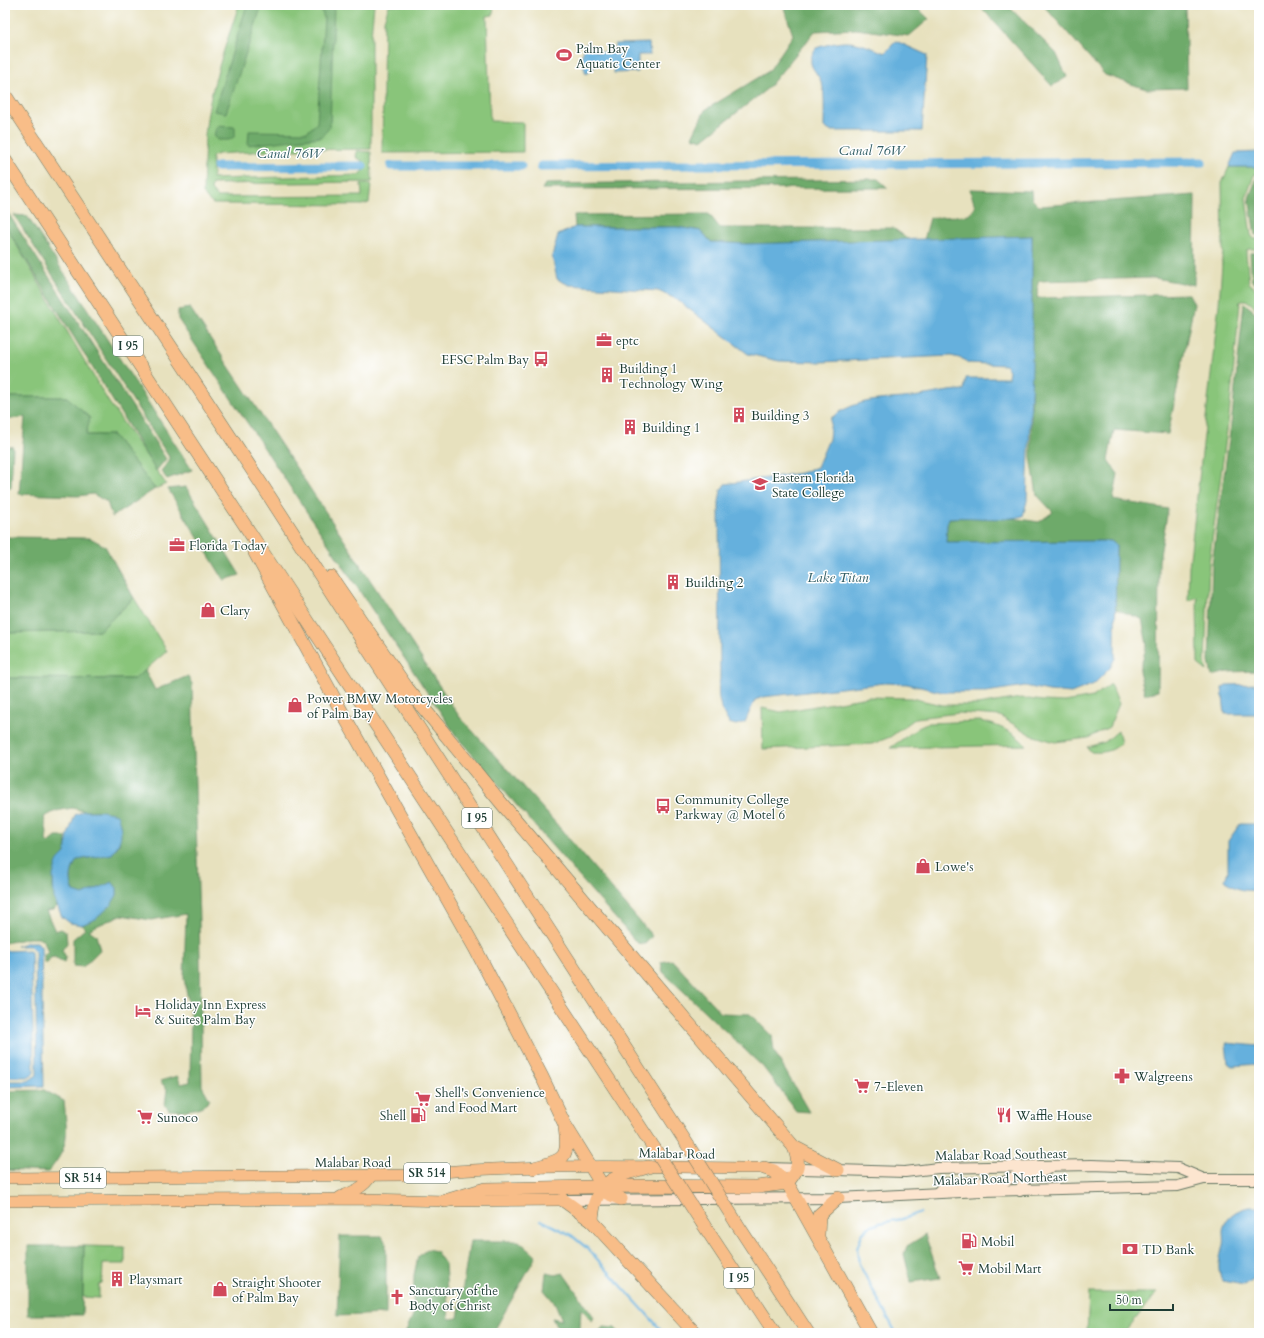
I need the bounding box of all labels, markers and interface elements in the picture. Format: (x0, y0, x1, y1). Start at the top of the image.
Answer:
place label: Palm Bay Aquatic Center (576, 40, 660, 73)
sports icon: Palm Bay Aquatic Center (555, 46, 573, 64)
water label: Canal 76W (839, 141, 906, 160)
water label: Canal 76W (257, 144, 324, 163)
office icon: eptc (595, 331, 613, 349)
place label: eptc (616, 332, 639, 350)
road number: I 95 (113, 336, 143, 356)
bus stop icon: EFSC Palm Bay (532, 350, 550, 368)
place label: EFSC Palm Bay (441, 351, 529, 369)
place label: Building 1 Technology Wing (619, 360, 723, 393)
building icon: Building 1 Technology Wing (598, 366, 616, 384)
building icon: Building 3 (730, 406, 748, 424)
place label: Building 3 (751, 407, 809, 425)
building icon: Building 1 (621, 418, 639, 436)
place label: Building 1 (642, 419, 700, 437)
place label: Eastern Florida State College (772, 469, 855, 502)
school or university icon: Eastern Florida State College (751, 475, 769, 493)
office icon: Florida Today (168, 536, 186, 554)
place label: Florida Today (189, 537, 267, 555)
water label: Lake Titan (807, 568, 869, 587)
building icon: Building 2 (664, 573, 682, 591)
place label: Building 2 (685, 574, 744, 592)
shop icon: Clary (199, 601, 217, 619)
place label: Clary (220, 602, 251, 620)
place label: Power BMW Motorcycles of Palm Bay (307, 690, 453, 723)
shop icon: Power BMW Motorcycles of Palm Bay (286, 696, 304, 714)
place label: Community College Parkway @ Motel 6 (675, 791, 789, 824)
bus stop icon: Community College Parkway @ Motel 6 (654, 797, 672, 815)
road number: I 95 (462, 808, 492, 828)
shop icon: Lowe's (914, 857, 932, 875)
place label: Lowe's (935, 858, 974, 876)
place label: Holiday Inn Express & Suites Palm Bay (155, 996, 266, 1029)
hotel icon: Holiday Inn Express & Suites Palm Bay (134, 1002, 152, 1020)
pharmacy icon: Walgreens (1113, 1067, 1131, 1085)
place label: Walgreens (1133, 1068, 1193, 1086)
supermarket icon: 7-Eleven (853, 1077, 871, 1095)
place label: 7-Eleven (874, 1078, 924, 1096)
place label: Shell's Convenience and Food Mart (435, 1084, 545, 1117)
supermarket icon: Shell's Convenience and Food Mart (414, 1090, 432, 1108)
fuel station icon: Shell (409, 1106, 427, 1124)
restaurant icon: Waffle House (995, 1106, 1013, 1124)
place label: Shell (380, 1107, 407, 1125)
place label: Waffle House (1015, 1107, 1092, 1125)
supermarket icon: Sunoco (136, 1108, 154, 1126)
place label: Sunoco (157, 1109, 198, 1127)
street label: Malabar Road (639, 1144, 715, 1164)
street label: Malabar Road Southeast (935, 1145, 1067, 1165)
street label: Malabar Road (315, 1154, 391, 1172)
road number: SR 514 (404, 1163, 450, 1183)
road number: SR 514 (60, 1168, 106, 1188)
street label: Malabar Road Northeast (933, 1168, 1067, 1190)
fuel station icon: Mobil (960, 1232, 978, 1250)
place label: Mobil (981, 1233, 1015, 1251)
bank icon: TD Bank (1121, 1240, 1139, 1258)
place label: TD Bank (1142, 1241, 1194, 1259)
supermarket icon: Mobil Mart (957, 1259, 975, 1277)
place label: Mobil Mart (978, 1260, 1041, 1278)
road number: I 95 (724, 1268, 754, 1288)
building icon: Playsmart (108, 1270, 126, 1288)
place label: Playsmart (129, 1271, 182, 1289)
place label: Straight Shooter of Palm Bay (232, 1274, 321, 1307)
shop icon: Straight Shooter of Palm Bay (211, 1280, 229, 1298)
place label: Sanctuary of the Body of Christ (409, 1282, 498, 1315)
scale bar (1110, 1286, 1173, 1312)
church icon: Sanctuary of the Body of Christ (388, 1288, 406, 1306)
text: 50 m (1116, 1292, 1143, 1308)

